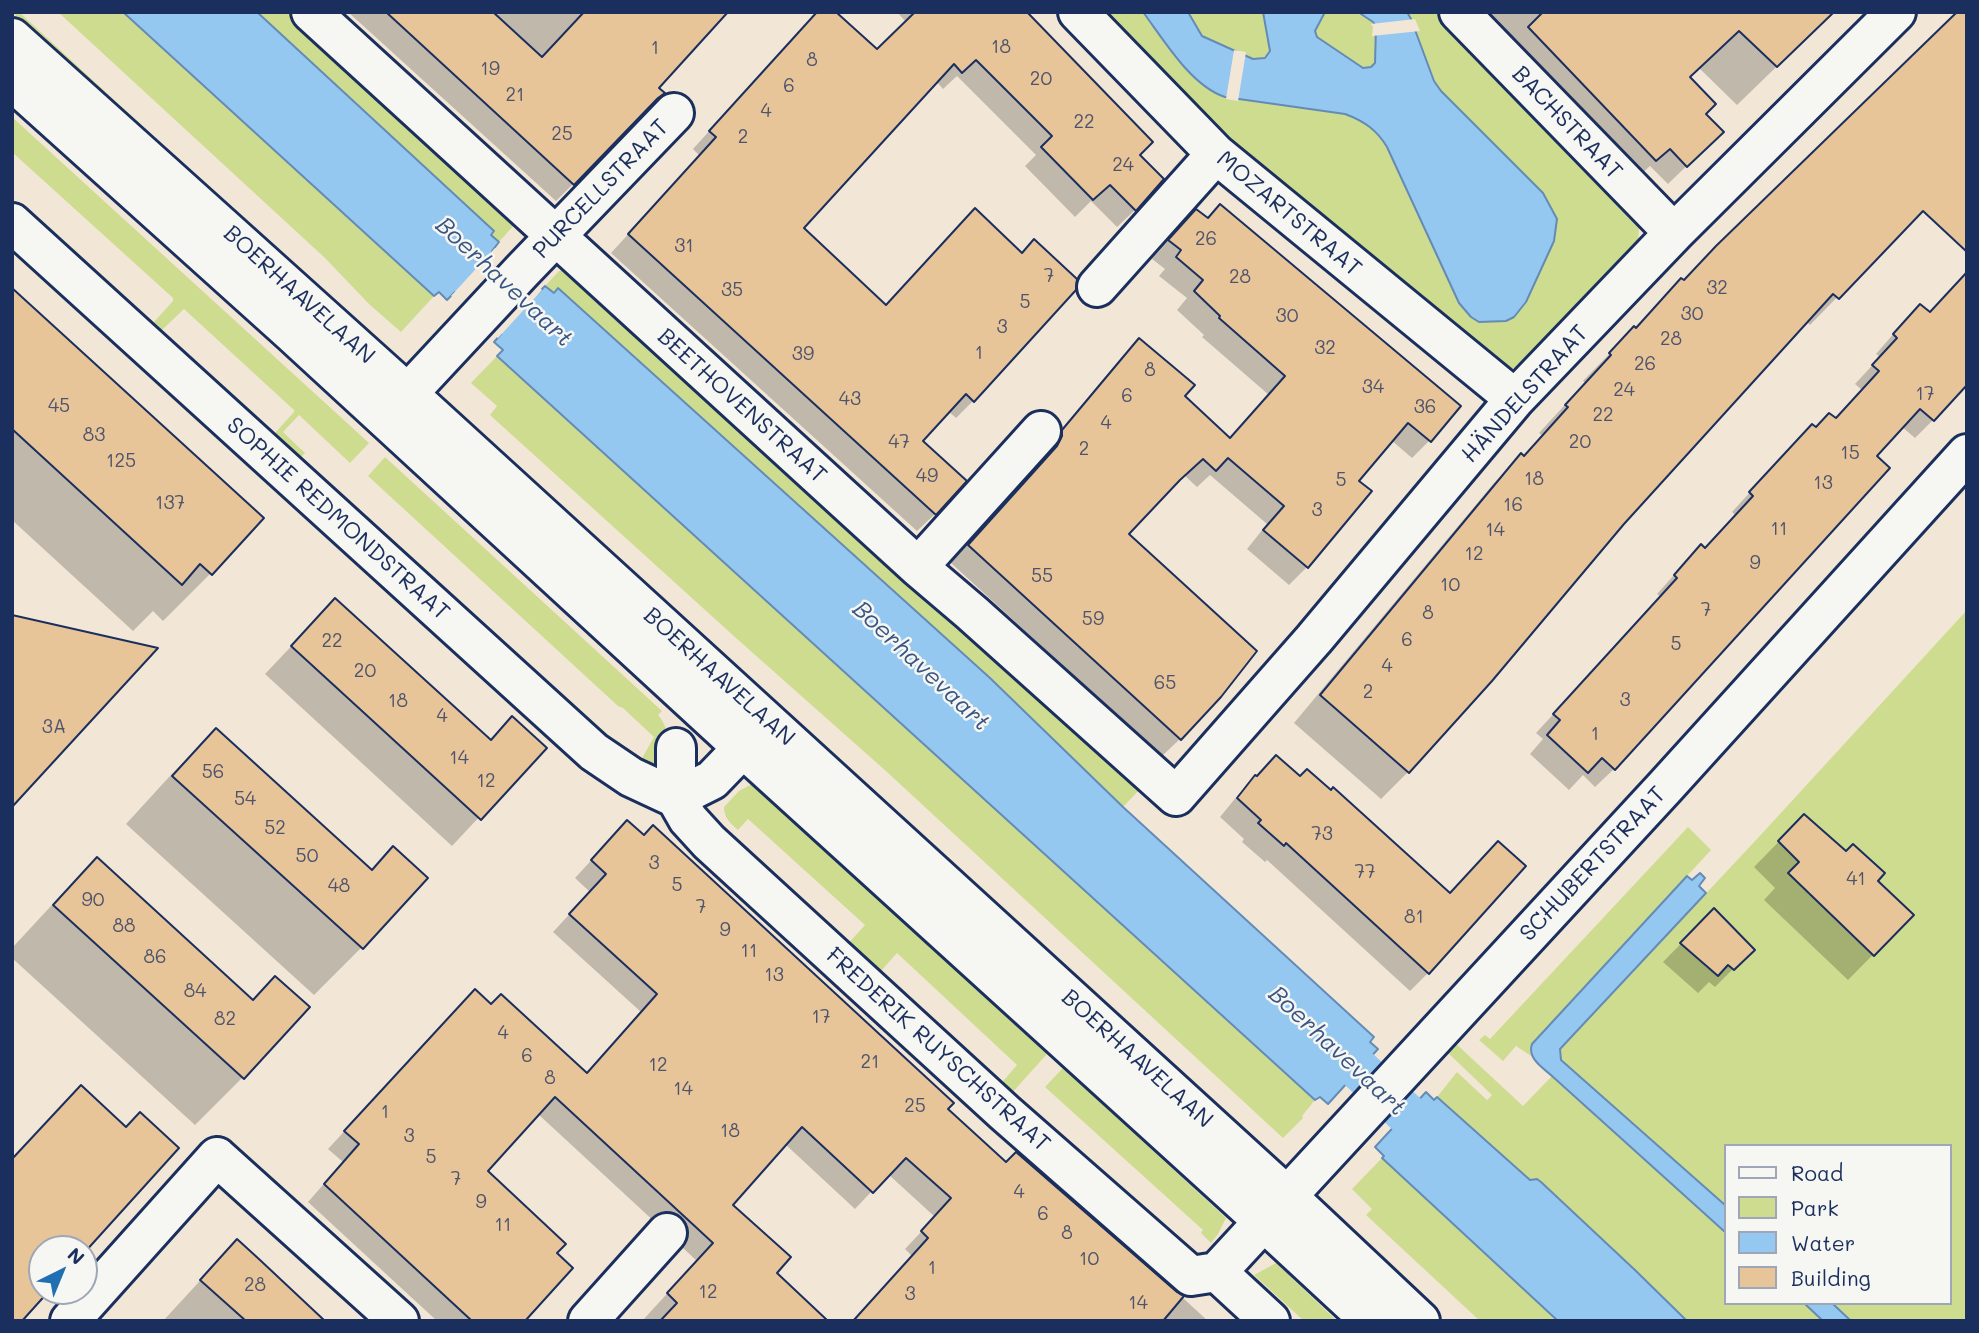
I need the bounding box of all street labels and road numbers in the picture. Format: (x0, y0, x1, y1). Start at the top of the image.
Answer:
street label: BACHSTRAAT (1506, 61, 1628, 185)
street label: PURCELLSTRAAT (527, 114, 675, 264)
street label: MOZARTSTRAAT (1211, 145, 1367, 283)
street label: BOERHAAVELAAN (218, 220, 380, 370)
street label: HÄNDELSTRAAT (1456, 320, 1594, 468)
street label: BEETHOVENSTRAAT (652, 323, 832, 489)
street label: SOPHIE REDMONDSTRAAT (221, 412, 455, 626)
street label: BOERHAAVELAAN (638, 602, 800, 752)
street label: SCHUBERTSTRAAT (1514, 781, 1672, 947)
street label: FREDERIK RUYSCHSTRAAT (820, 942, 1056, 1158)
street label: BOERHAAVELAAN (1056, 984, 1218, 1134)

